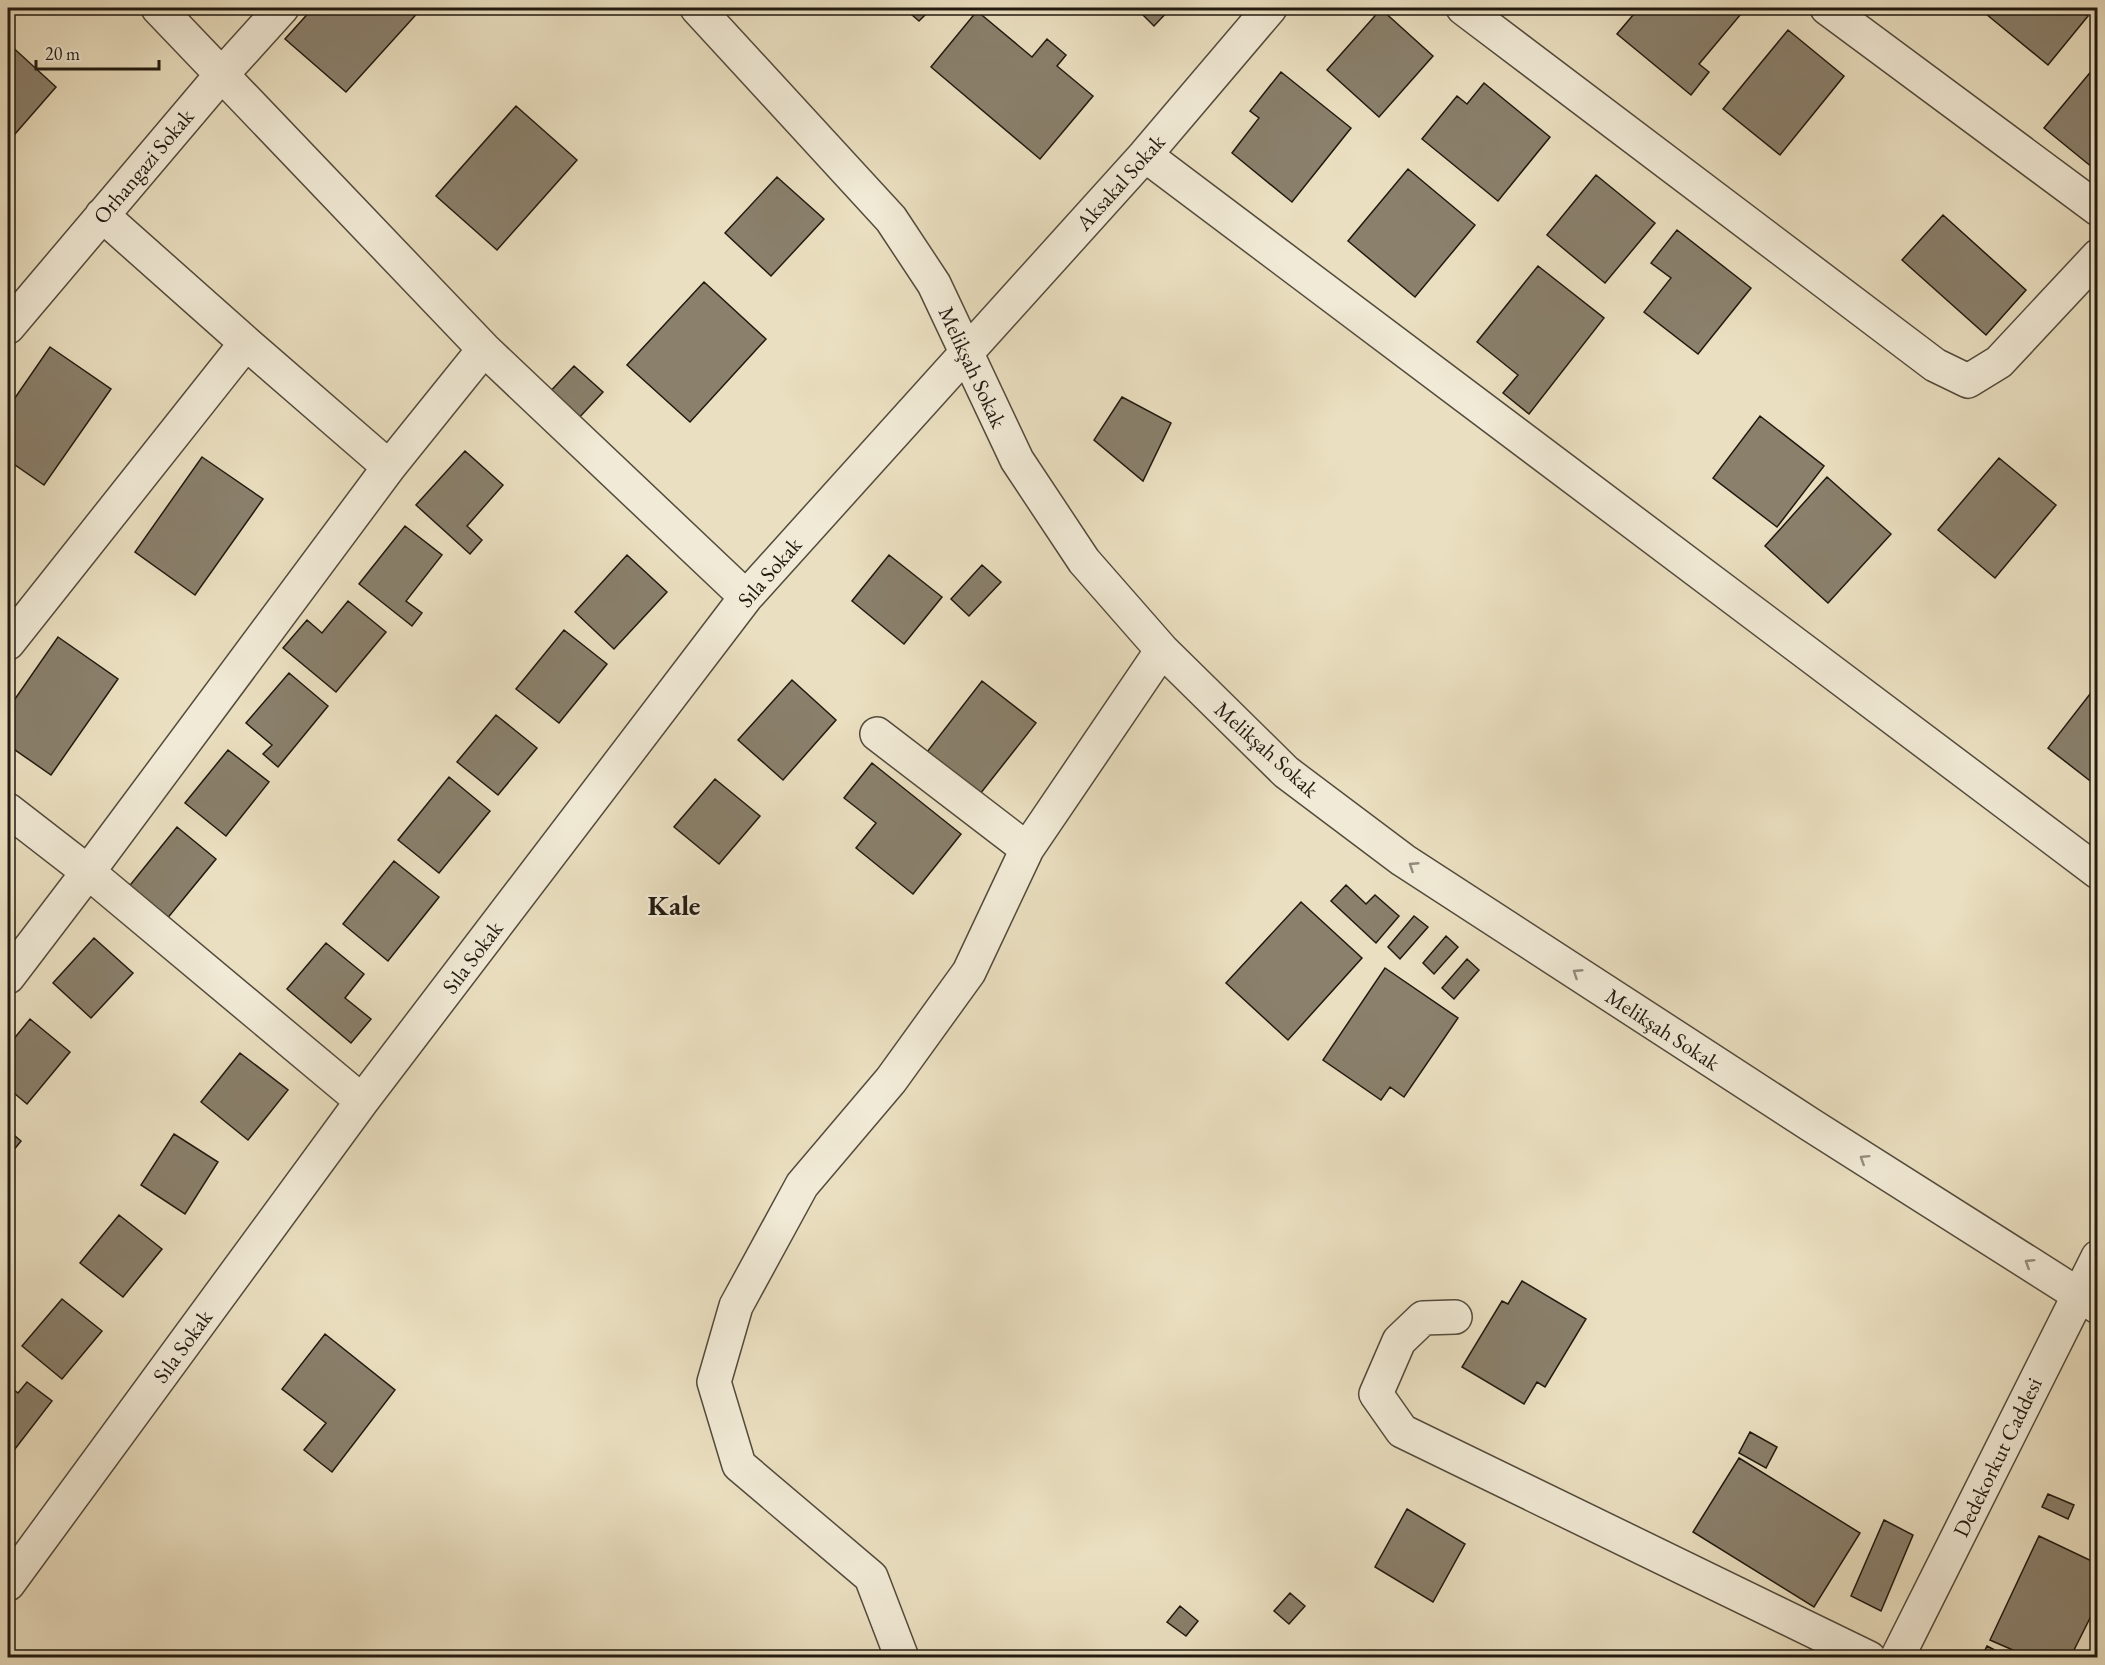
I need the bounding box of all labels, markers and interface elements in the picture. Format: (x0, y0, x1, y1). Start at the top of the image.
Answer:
scale bar (36, 33, 159, 71)
text: 20 m (45, 42, 80, 65)
street label: Orhangazi Sokak (87, 102, 201, 230)
street label: Aksakal Sokak (1069, 127, 1172, 238)
street label: Melikşah Sokak (932, 302, 1014, 433)
street label: Sıla Sokak (731, 531, 808, 614)
street label: Melikşah Sokak (1208, 695, 1325, 804)
one-way arrow (1409, 862, 1420, 873)
district label: Kale (648, 887, 700, 923)
street label: Sıla Sokak (435, 914, 510, 1000)
one-way arrow (1572, 969, 1583, 980)
street label: Melikşah Sokak (1600, 982, 1726, 1078)
one-way arrow (1859, 1155, 1870, 1166)
one-way arrow (2024, 1259, 2035, 1270)
street label: Sıla Sokak (146, 1303, 219, 1389)
street label: Dedekorkut Caddesi (1946, 1373, 2049, 1542)

